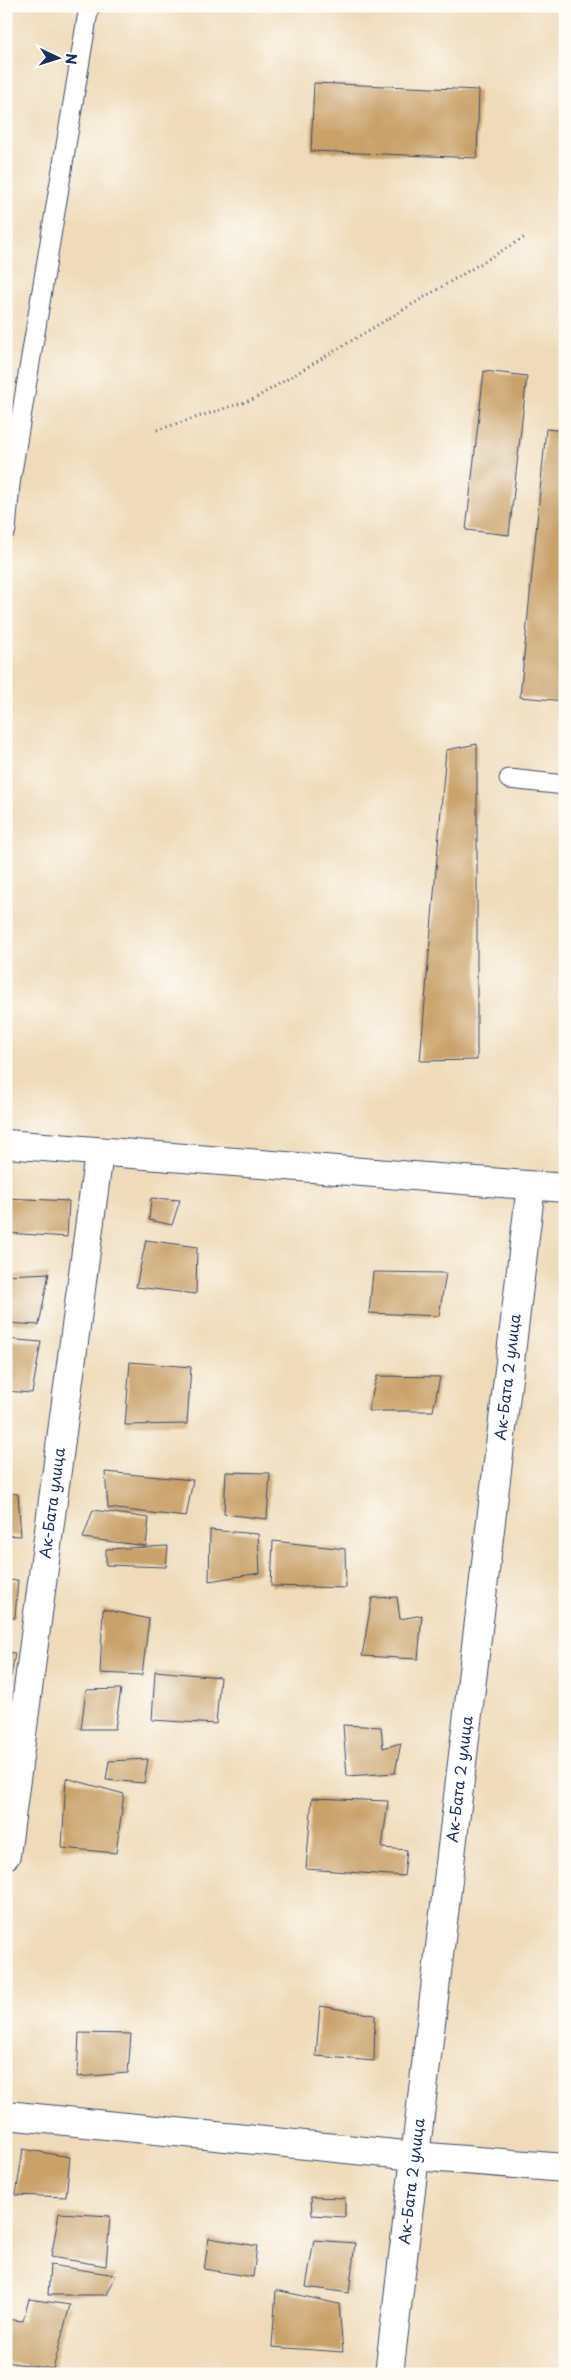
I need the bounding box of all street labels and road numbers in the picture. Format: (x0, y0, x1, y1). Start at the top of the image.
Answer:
street label: Ак-Бата 2 улица (488, 1312, 526, 1441)
street label: Ак-Бата улица (32, 1446, 70, 1560)
street label: Ак-Бата 2 улица (440, 1714, 478, 1844)
street label: Ак-Бата 2 улица (392, 2116, 430, 2246)

